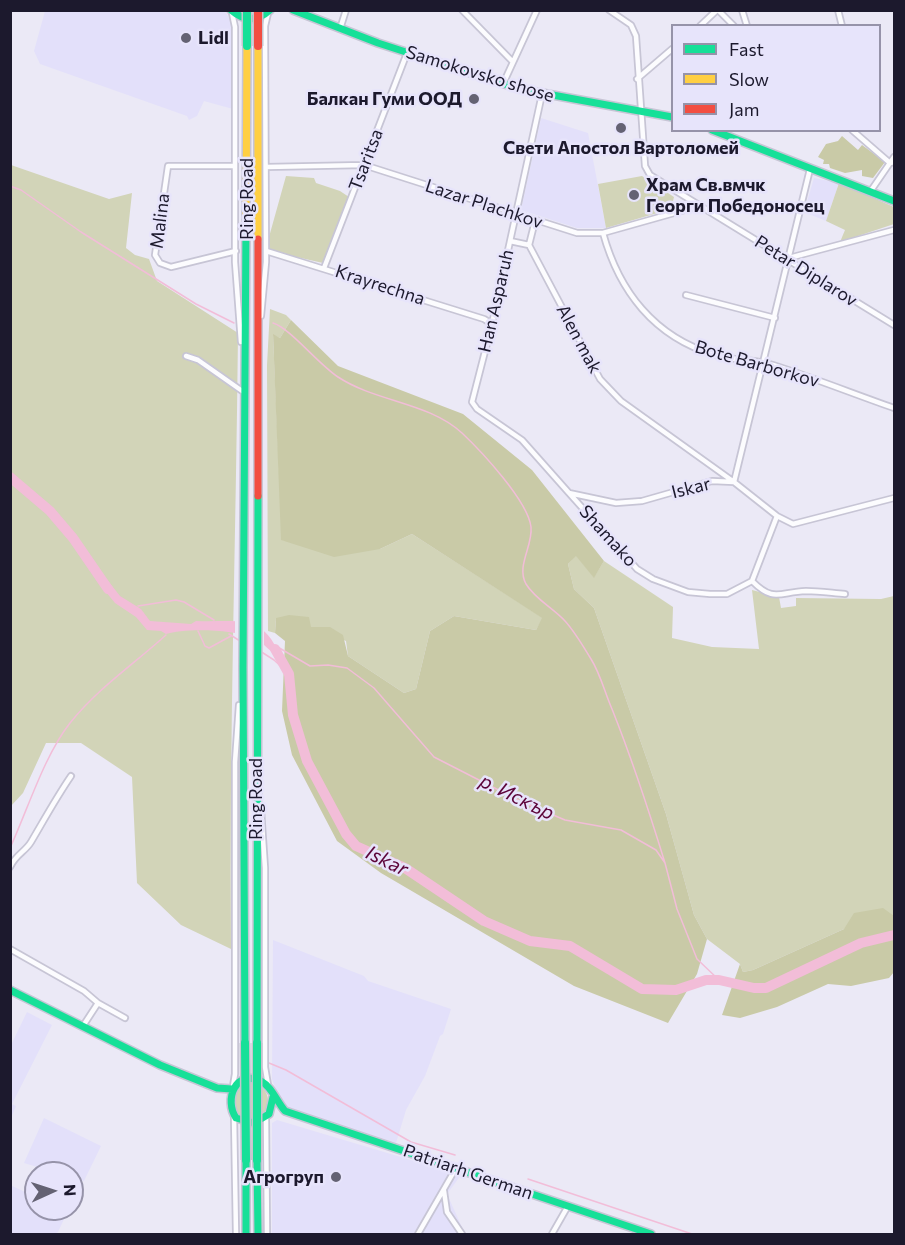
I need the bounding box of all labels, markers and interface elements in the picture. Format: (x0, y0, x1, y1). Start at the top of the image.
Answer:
legend (671, 24, 881, 132)
place label: Lidl (198, 27, 229, 49)
marker: Lidl (179, 31, 193, 45)
text: Fast (729, 38, 764, 60)
street label: Samokovsko shose (403, 41, 557, 107)
text: Slow (729, 68, 769, 90)
place label: Балкан Гуми ООД (307, 88, 462, 110)
marker: Балкан Гуми ООД (467, 92, 481, 106)
text: Jam (729, 98, 759, 120)
marker: Свети Апостол Вартоломей (614, 121, 628, 135)
street label: Tsaritsa (344, 126, 388, 194)
place label: Свети Апостол Вартоломей (503, 137, 739, 159)
street label: Ring Road (236, 158, 258, 240)
place label: Храм Св.вмчк Георги Победоносец (646, 174, 824, 216)
street label: Lazar Plachkov (423, 175, 545, 233)
marker: Храм Св.вмчк Георги Победоносец (627, 188, 641, 202)
street label: Malina (146, 192, 174, 250)
street label: Petar Diplarov (751, 231, 861, 311)
street label: Han Asparuh (474, 247, 518, 355)
street label: Krayrechna (332, 260, 428, 310)
street label: Alen mak (552, 301, 606, 377)
street label: Bote Barborkov (692, 336, 822, 392)
street label: Iskar (669, 473, 713, 503)
street label: Shamako (575, 501, 641, 571)
street label: Ring Road (245, 758, 267, 840)
water label: р. Искър (476, 769, 558, 825)
water label: Iskar (362, 841, 412, 881)
street label: Patriarh German (400, 1140, 536, 1204)
north arrow (24, 1161, 84, 1221)
place label: Агрогруп (243, 1166, 324, 1188)
marker: Агрогруп (329, 1170, 343, 1184)
text: N (61, 1184, 80, 1197)

